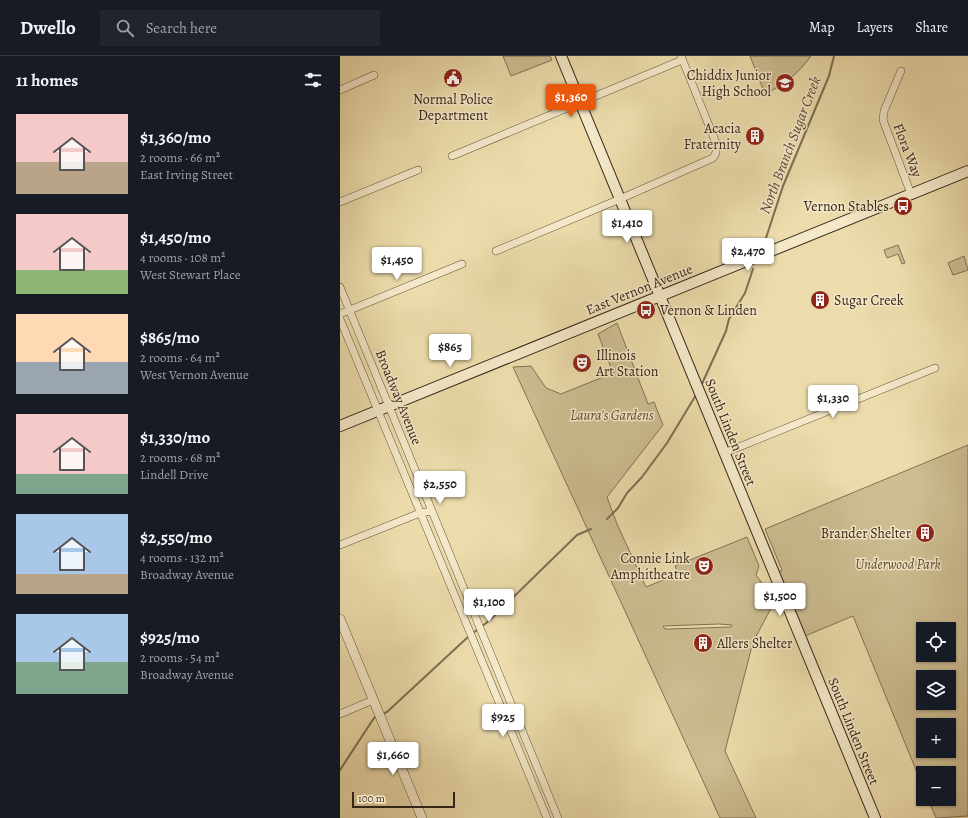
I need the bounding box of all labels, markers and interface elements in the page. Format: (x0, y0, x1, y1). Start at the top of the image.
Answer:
search box (100, 10, 380, 46)
text: Dwello (20, 15, 76, 41)
icon: search (114, 17, 136, 39)
text: Search here (146, 18, 217, 38)
text: Map (809, 18, 835, 37)
text: Layers (857, 18, 893, 37)
text: Share (915, 18, 948, 37)
place label: Chiddix Junior High School (687, 66, 772, 101)
public building icon: Normal Police Department (442, 67, 464, 89)
text: 11 homes (16, 69, 78, 92)
icon: filters (302, 69, 324, 91)
school or university icon: Chiddix Junior High School (774, 72, 796, 94)
water label: North Branch Sugar Creek (755, 73, 826, 217)
pin: $1,360 (538, 84, 604, 118)
text: $1,360 (555, 88, 587, 105)
place label: Normal Police Department (413, 90, 493, 125)
place label: Acacia Fraternity (684, 119, 742, 154)
street label: Flora Way (889, 120, 927, 181)
building icon: Acacia Fraternity (744, 125, 766, 147)
text: $1,360/mo (140, 126, 211, 149)
icon: home (48, 130, 96, 178)
text: 2 rooms · 66 m² (140, 149, 220, 166)
text: East Irving Street (140, 166, 233, 183)
bus stop icon: Vernon Stables (892, 195, 914, 217)
place label: Vernon Stables (803, 197, 889, 216)
pin: $1,410 (594, 210, 660, 244)
text: $1,410 (611, 214, 643, 231)
text: $1,450/mo (140, 226, 211, 249)
icon: home (48, 230, 96, 278)
pin: $2,470 (715, 238, 781, 272)
text: $2,470 (731, 242, 765, 259)
pin: $1,450 (364, 247, 430, 281)
text: 4 rooms · 108 m² (140, 249, 225, 266)
text: $1,450 (381, 251, 413, 268)
street label: East Vernon Avenue (583, 259, 695, 320)
text: West Stewart Place (140, 266, 240, 283)
building icon: Sugar Creek (809, 289, 831, 311)
place label: Sugar Creek (834, 291, 904, 310)
bus stop icon: Vernon & Linden (635, 299, 657, 321)
place label: Vernon & Linden (659, 301, 757, 320)
text: $865/mo (140, 326, 200, 349)
icon: home (48, 330, 96, 378)
pin: $865 (426, 334, 474, 368)
text: $865 (438, 338, 462, 355)
place label: Illinois Art Station (595, 346, 659, 381)
street label: Broadway Avenue (371, 347, 426, 448)
text: 2 rooms · 64 m² (140, 349, 220, 366)
theatre icon: Illinois Art Station (571, 352, 593, 374)
text: West Vernon Avenue (140, 366, 249, 383)
street label: South Linden Street (700, 376, 761, 489)
pin: $1,330 (800, 385, 866, 419)
text: $1,330 (817, 389, 849, 406)
park label: Laura's Gardens (570, 406, 654, 425)
text: $1,330/mo (140, 426, 210, 449)
icon: home (48, 430, 96, 478)
text: 2 rooms · 68 m² (140, 449, 220, 466)
text: Lindell Drive (140, 466, 208, 483)
pin: $2,550 (407, 471, 473, 505)
text: $2,550 (423, 475, 457, 492)
building icon: Brander Shelter (914, 522, 936, 544)
place label: Brander Shelter (821, 524, 912, 543)
text: $2,550/mo (140, 526, 212, 549)
icon: home (48, 530, 96, 578)
text: 4 rooms · 132 m² (140, 549, 224, 566)
place label: Connie Link Amphitheatre (610, 549, 690, 584)
theatre icon: Connie Link Amphitheatre (693, 555, 715, 577)
park label: Underwood Park (855, 555, 941, 574)
text: Broadway Avenue (140, 566, 234, 583)
pin: $1,500 (747, 583, 813, 617)
text: $1,500 (764, 587, 796, 604)
pin: $1,100 (456, 589, 522, 623)
text: $1,100 (473, 593, 505, 610)
map controls (916, 622, 956, 806)
button: locate (916, 622, 956, 662)
text: $925/mo (140, 626, 200, 649)
icon: home (48, 630, 96, 678)
building icon: Allers Shelter (692, 632, 714, 654)
place label: Allers Shelter (716, 634, 793, 653)
text: 2 rooms · 54 m² (140, 649, 219, 666)
text: Broadway Avenue (140, 666, 234, 683)
button: layers (916, 670, 956, 710)
street label: South Linden Street (823, 675, 884, 788)
pin: $925 (479, 704, 527, 738)
text: $925 (491, 708, 515, 725)
button: + (916, 718, 956, 758)
pin: $1,660 (360, 742, 426, 776)
text: $1,660 (377, 746, 409, 763)
button: − (916, 766, 956, 806)
scale bar (352, 790, 455, 809)
text: 100 m (358, 791, 385, 806)

